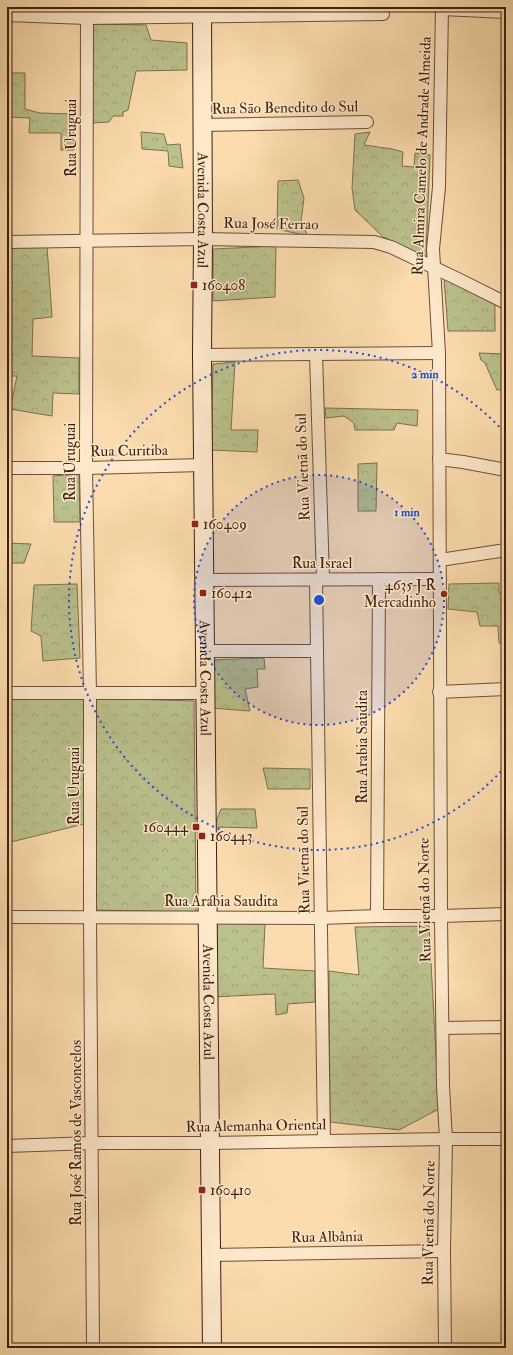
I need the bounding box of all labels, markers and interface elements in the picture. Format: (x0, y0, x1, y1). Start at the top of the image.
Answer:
street label: Rua Almira Camelo de Andrade Almeida (408, 35, 436, 276)
street label: Rua São Benedito do Sul (211, 97, 359, 119)
street label: Rua Uruguai (62, 99, 81, 177)
street label: Avenida Costa Azul (193, 151, 213, 268)
street label: Rua José Ferrao (223, 214, 319, 235)
place label: 160408 (202, 276, 245, 295)
marker: 160408 (189, 280, 199, 290)
text: 2 min (411, 367, 439, 382)
street label: Rua Vietnã do Sul (292, 413, 314, 521)
street label: Rua Uruguai (61, 423, 80, 501)
street label: Rua Curitiba (90, 441, 169, 461)
text: 1 min (394, 505, 421, 520)
place label: 160409 (203, 515, 247, 534)
marker: 160409 (190, 519, 200, 529)
street label: Rua Israel (292, 554, 353, 573)
place label: 4635 J R Mercadinho (364, 576, 437, 612)
place label: 160412 (211, 584, 253, 603)
marker: 160412 (198, 588, 208, 598)
marker: 4635 J R Mercadinho (439, 589, 449, 599)
centre of rings (312, 593, 326, 607)
street label: Avenida Costa Azul (195, 619, 215, 736)
street label: Rua Arabia Saudita (353, 689, 372, 804)
street label: Rua Uruguai (65, 747, 84, 825)
street label: Rua Vietnã do Sul (294, 806, 314, 914)
place label: 160444 (143, 818, 189, 837)
marker: 160444 (191, 822, 201, 832)
place label: 160443 (210, 827, 252, 846)
marker: 160443 (197, 831, 207, 841)
street label: Rua Vietnã do Norte (414, 837, 436, 963)
street label: Rua Arábia Saudita (164, 892, 279, 911)
street label: Avenida Costa Azul (198, 943, 219, 1060)
street label: Rua José Ramos de Vasconcelos (67, 1040, 87, 1226)
street label: Rua Alemanha Oriental (186, 1115, 327, 1137)
street label: Rua Vietnã do Norte (418, 1160, 440, 1286)
place label: 160410 (210, 1181, 252, 1200)
marker: 160410 (197, 1185, 207, 1195)
street label: Rua Albânia (291, 1227, 364, 1247)

